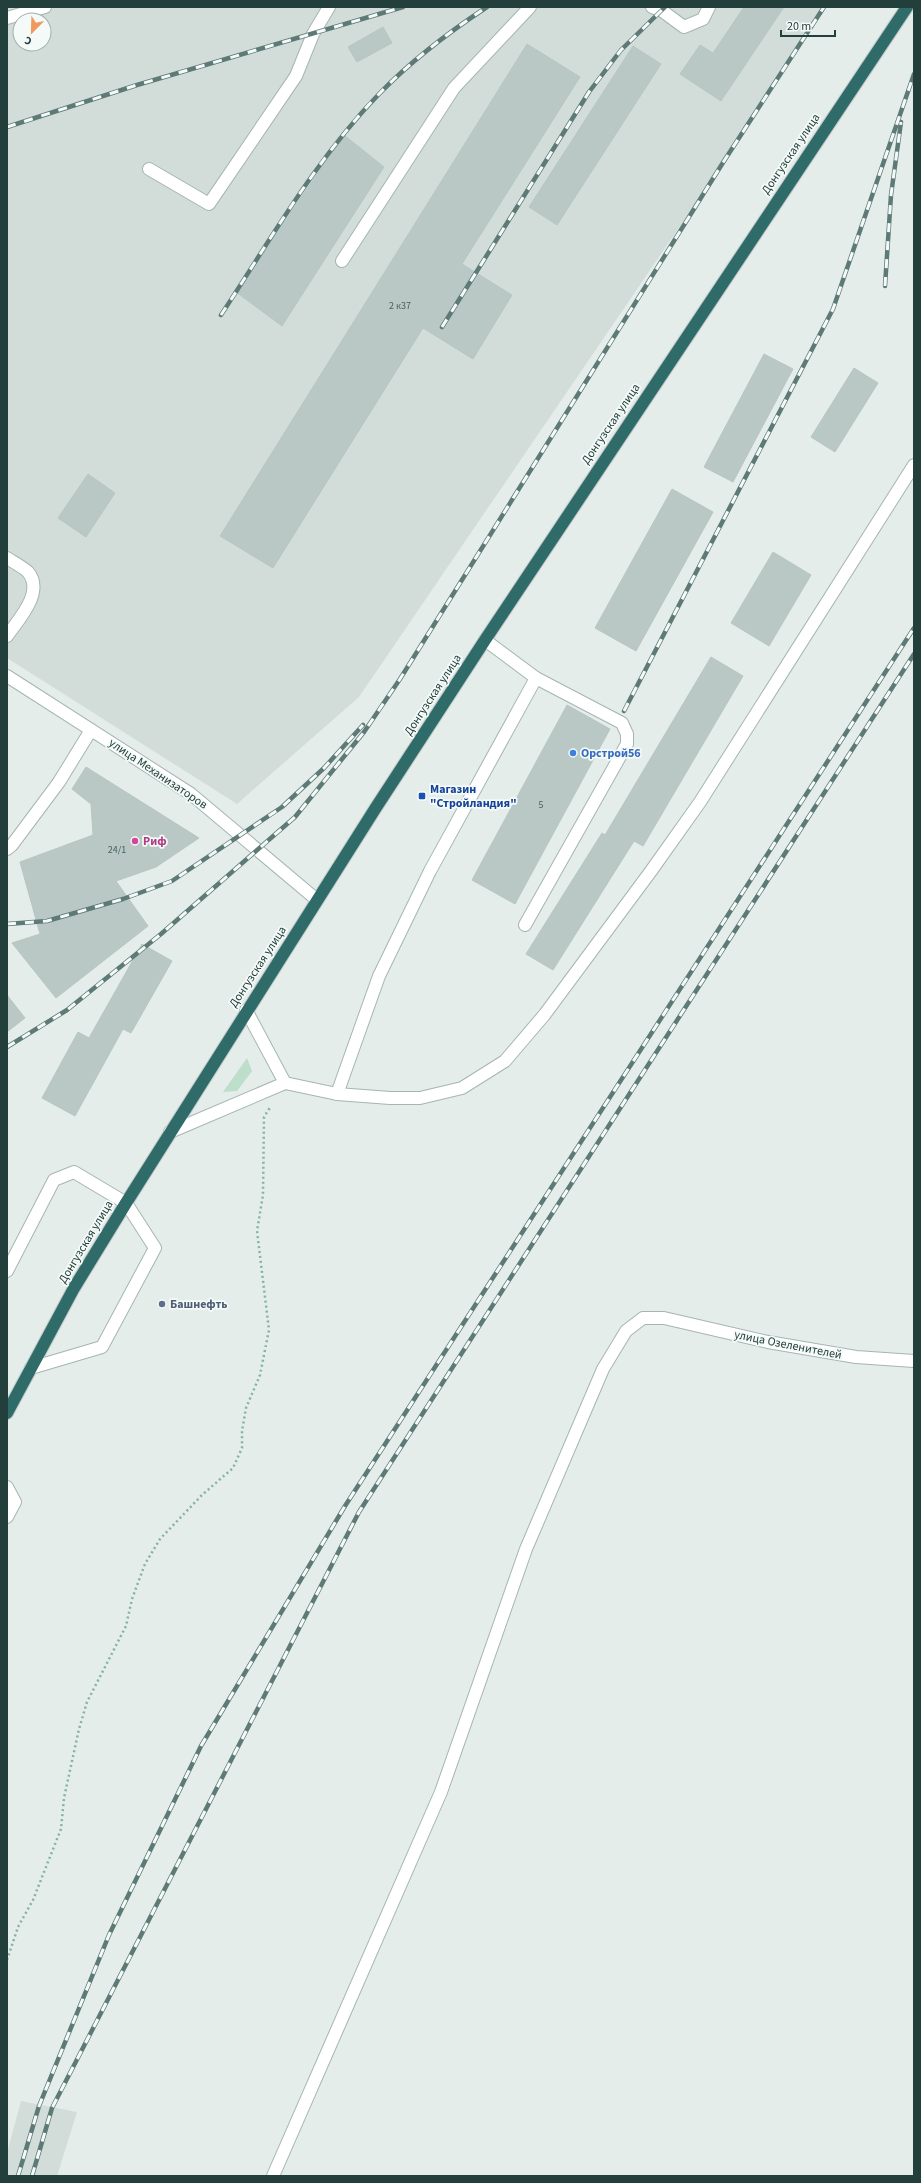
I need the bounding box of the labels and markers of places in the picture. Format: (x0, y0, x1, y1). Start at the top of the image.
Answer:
place label: Орстрой56 (581, 745, 641, 762)
marker: Орстрой56 (568, 748, 578, 758)
place label: Магазин "Стройландия" (430, 781, 517, 812)
marker: Магазин "Стройландия" (417, 791, 427, 801)
place label: Риф (143, 833, 167, 850)
marker: Риф (130, 836, 140, 846)
place label: Башнефть (170, 1296, 228, 1313)
marker: Башнефть (157, 1299, 167, 1309)

